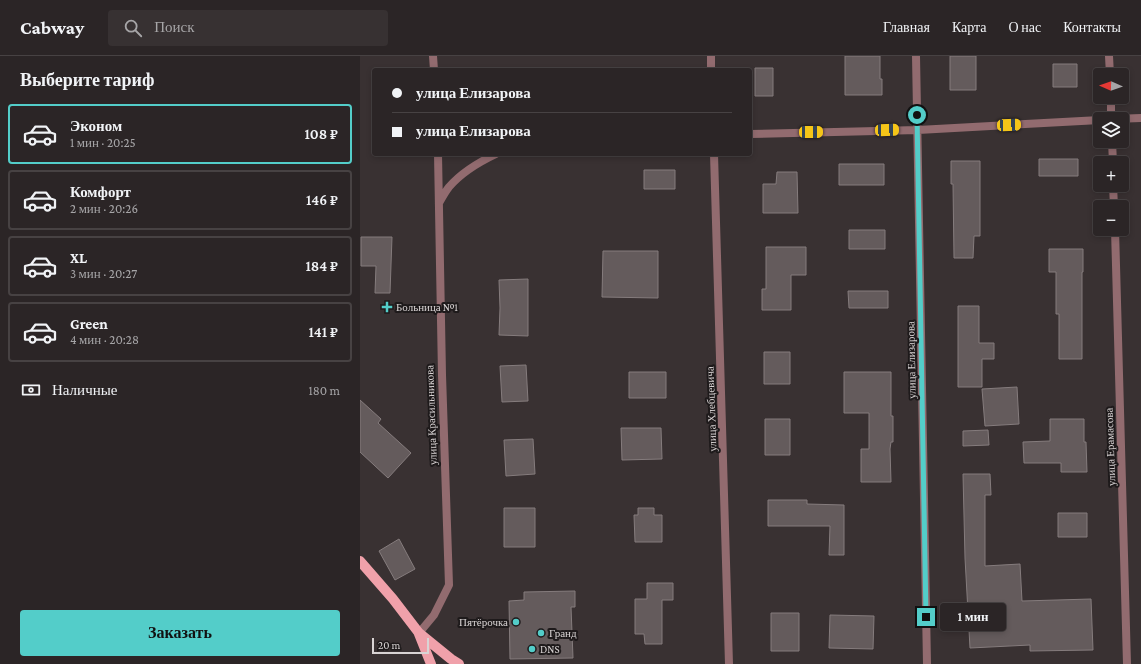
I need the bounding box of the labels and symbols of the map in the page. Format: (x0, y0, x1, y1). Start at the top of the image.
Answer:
north arrow (1093, 68, 1129, 104)
route start (908, 106, 926, 124)
car (997, 118, 1021, 132)
car (875, 124, 899, 136)
car (799, 126, 823, 138)
marker: Больница №1 (381, 301, 393, 313)
place label: Больница №1 (396, 301, 458, 313)
street label: улица Елизарова (904, 321, 918, 399)
street label: улица Красильникова (423, 365, 439, 465)
street label: улица Хлебцевича (704, 366, 718, 452)
street label: улица Ерамасова (1103, 408, 1117, 486)
callout: 1 мин (940, 603, 1006, 631)
route end (917, 608, 935, 626)
place label: Пятёрочка (459, 616, 508, 628)
marker: Пятёрочка (511, 617, 521, 627)
place label: Гранд (549, 627, 577, 639)
marker: Гранд (536, 628, 546, 638)
scale bar (372, 636, 429, 655)
place label: DNS (540, 643, 560, 655)
marker: DNS (527, 644, 537, 654)

